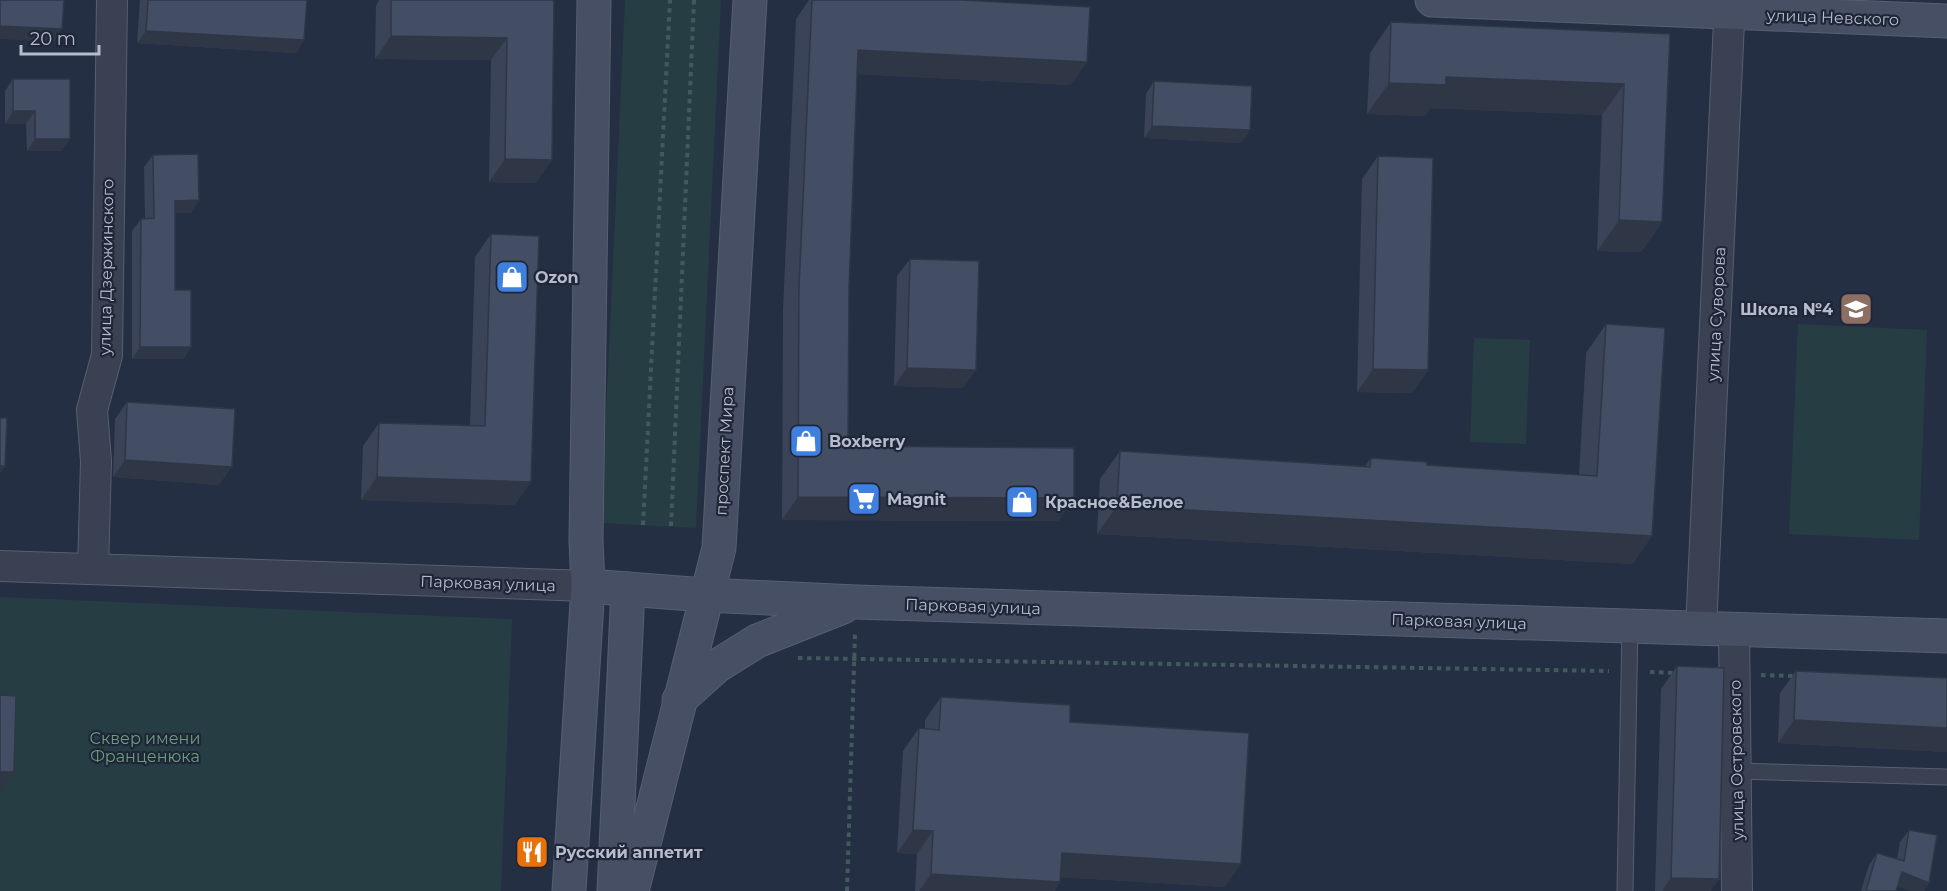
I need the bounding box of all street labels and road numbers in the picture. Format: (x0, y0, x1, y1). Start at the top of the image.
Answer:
street label: улица Невского (1765, 6, 1900, 29)
street label: улица Дзержинского (95, 179, 118, 356)
street label: улица Суворова (1703, 246, 1730, 383)
street label: проспект Мира (712, 386, 737, 516)
street label: Парковая улица (420, 572, 556, 595)
street label: Парковая улица (905, 595, 1041, 618)
street label: Парковая улица (1391, 610, 1527, 633)
street label: улица Островского (1726, 680, 1747, 841)

